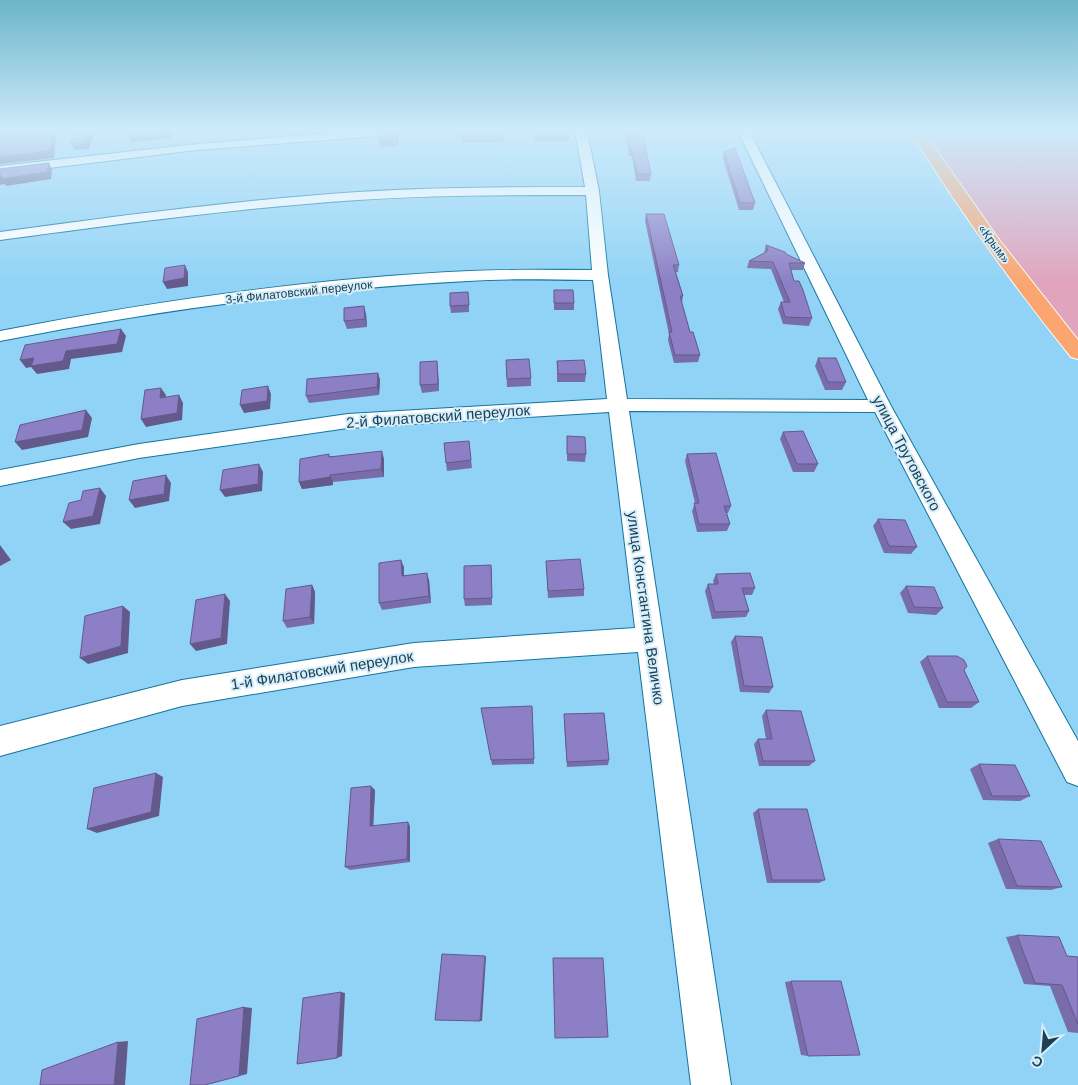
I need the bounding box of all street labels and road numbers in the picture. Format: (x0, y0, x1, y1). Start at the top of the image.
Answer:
street label: «Крым» (975, 222, 1013, 266)
street label: 3-й Филатовский переулок (225, 277, 374, 307)
street label: улица Трутовского (869, 392, 945, 514)
street label: 2-й Филатовский переулок (346, 401, 531, 431)
street label: улица Константина Величко (624, 510, 668, 706)
street label: 1-й Филатовский переулок (230, 647, 415, 693)

